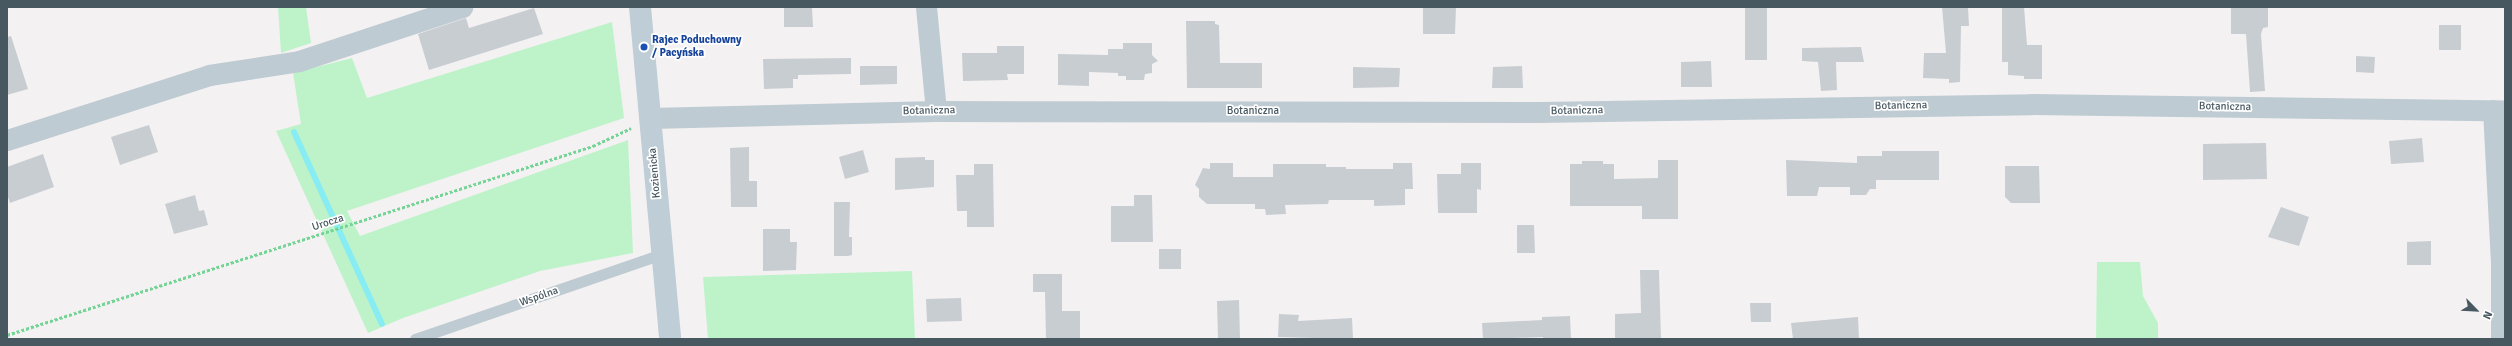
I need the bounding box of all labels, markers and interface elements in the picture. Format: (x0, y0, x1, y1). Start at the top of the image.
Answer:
place label: Rajec Poduchowny / Pacyńska (652, 34, 741, 60)
marker: Rajec Poduchowny / Pacyńska (639, 42, 649, 52)
street label: Botaniczna (1875, 99, 1927, 113)
street label: Botaniczna (2199, 100, 2251, 114)
street label: Botaniczna (903, 104, 955, 118)
street label: Botaniczna (1227, 104, 1279, 118)
street label: Botaniczna (1551, 104, 1603, 118)
street label: Kozienicka (646, 147, 664, 199)
street label: Urocza (310, 212, 346, 234)
street label: Wspólna (518, 284, 560, 310)
north arrow (2456, 290, 2496, 330)
text: N (2480, 309, 2495, 321)

